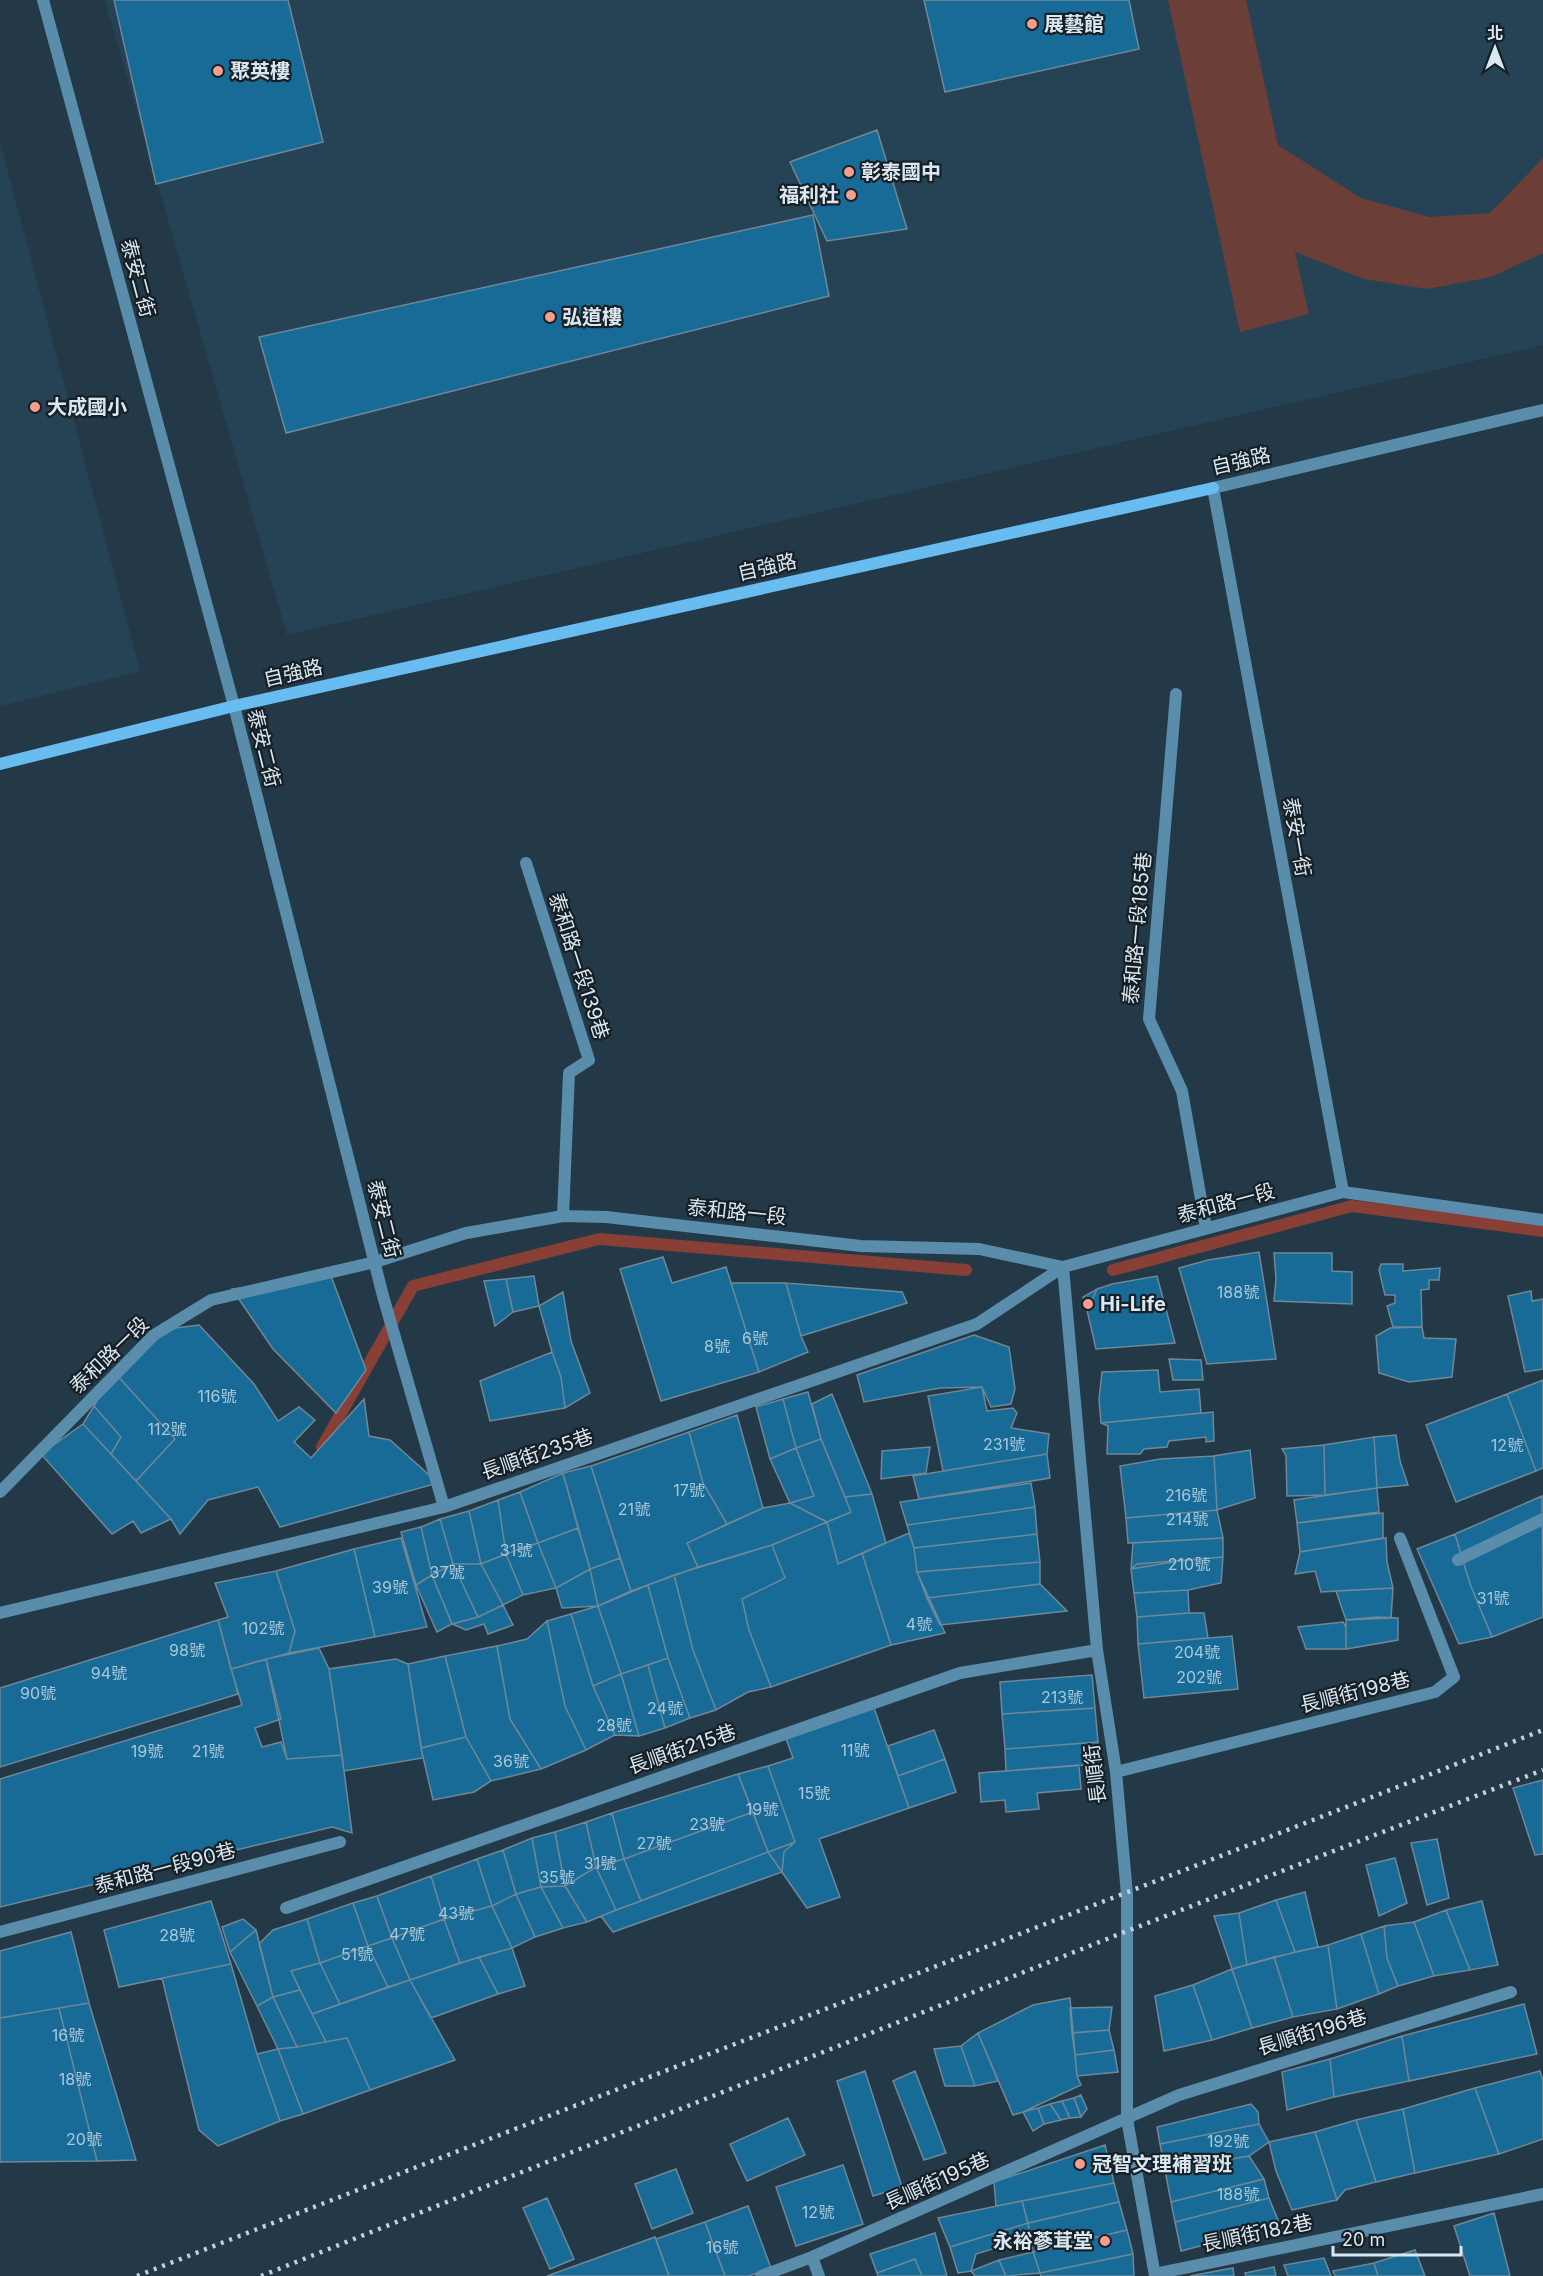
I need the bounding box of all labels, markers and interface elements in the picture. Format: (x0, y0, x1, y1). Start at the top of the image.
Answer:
place label: 展藝館 (1044, 12, 1104, 36)
marker: 展藝館 (1025, 17, 1039, 31)
north arrow (1465, 18, 1525, 78)
text: 北 (1487, 23, 1503, 43)
place label: 聚英樓 (230, 59, 290, 83)
marker: 聚英樓 (211, 64, 225, 78)
place label: 彰泰國中 (861, 160, 941, 184)
marker: 彰泰國中 (842, 165, 856, 179)
place label: 福利社 (779, 183, 839, 207)
marker: 福利社 (844, 188, 858, 202)
street label: 泰安二街 (116, 236, 160, 320)
place label: 弘道樓 (562, 305, 622, 329)
marker: 弘道樓 (543, 310, 557, 324)
place label: 大成國小 (47, 395, 127, 419)
marker: 大成國小 (28, 400, 42, 414)
street label: 自強路 (1209, 443, 1273, 479)
street label: 自強路 (735, 549, 799, 585)
street label: 自強路 (261, 655, 325, 691)
street label: 泰安二街 (243, 706, 285, 790)
street label: 泰安一街 (1278, 796, 1316, 878)
street label: 泰和路一段185巷 (1118, 851, 1156, 1005)
street label: 泰和路一段139巷 (544, 890, 614, 1042)
street label: 泰安二街 (363, 1177, 405, 1261)
street label: 泰和路一段 (1175, 1178, 1277, 1228)
street label: 泰和路一段 (686, 1195, 788, 1229)
house number: 188號 (1217, 1282, 1259, 1302)
place label: Hi-Life (1100, 1292, 1166, 1316)
marker: Hi-Life (1081, 1297, 1095, 1311)
street label: 泰和路一段 (65, 1312, 153, 1398)
house number: 6號 (742, 1328, 768, 1348)
house number: 8號 (704, 1336, 730, 1356)
house number: 116號 (198, 1386, 236, 1406)
house number: 112號 (148, 1419, 186, 1439)
street label: 長順街235巷 (478, 1424, 596, 1484)
house number: 231號 (983, 1434, 1025, 1454)
house number: 12號 (1491, 1435, 1523, 1455)
house number: 17號 (673, 1480, 705, 1500)
house number: 216號 (1165, 1485, 1207, 1505)
house number: 21號 (618, 1499, 650, 1519)
house number: 214號 (1166, 1509, 1208, 1529)
house number: 31號 (500, 1540, 532, 1560)
house number: 210號 (1168, 1554, 1210, 1574)
house number: 37號 (430, 1562, 464, 1582)
house number: 39號 (372, 1577, 408, 1597)
house number: 31號 (1477, 1588, 1509, 1608)
house number: 4號 (906, 1614, 932, 1634)
house number: 102號 (242, 1618, 284, 1638)
house number: 98號 (169, 1640, 205, 1660)
house number: 204號 (1174, 1642, 1220, 1662)
house number: 94號 (91, 1663, 127, 1683)
house number: 202號 (1176, 1667, 1222, 1687)
street label: 長順街198巷 (1297, 1667, 1413, 1717)
house number: 90號 (20, 1683, 56, 1703)
house number: 213號 (1041, 1687, 1083, 1707)
house number: 24號 (647, 1698, 683, 1718)
house number: 28號 (596, 1715, 632, 1735)
street label: 長順街215巷 (625, 1719, 739, 1779)
house number: 11號 (840, 1740, 870, 1760)
house number: 19號 (131, 1741, 163, 1761)
house number: 21號 (192, 1741, 224, 1761)
street label: 長順街 (1079, 1743, 1111, 1805)
house number: 36號 (493, 1751, 529, 1771)
house number: 15號 (798, 1783, 830, 1803)
house number: 19號 (746, 1799, 778, 1819)
house number: 23號 (689, 1814, 725, 1834)
house number: 27號 (637, 1833, 671, 1853)
street label: 泰和路一段90巷 (92, 1838, 238, 1898)
house number: 31號 (584, 1853, 616, 1873)
house number: 35號 (539, 1867, 575, 1887)
house number: 43號 (438, 1903, 474, 1923)
house number: 47號 (389, 1924, 425, 1944)
house number: 28號 (159, 1925, 195, 1945)
house number: 51號 (341, 1944, 373, 1964)
street label: 長順街196巷 (1254, 2004, 1370, 2060)
house number: 16號 (52, 2025, 84, 2045)
house number: 18號 (59, 2069, 91, 2089)
house number: 20號 (66, 2129, 102, 2149)
house number: 192號 (1207, 2131, 1249, 2151)
street label: 長順街195巷 (881, 2147, 993, 2215)
place label: 冠智文理補習班 (1092, 2152, 1232, 2176)
marker: 冠智文理補習班 (1073, 2157, 1087, 2171)
house number: 188號 (1217, 2184, 1259, 2204)
house number: 12號 (802, 2202, 834, 2222)
street label: 長順街182巷 (1199, 2210, 1315, 2256)
scale bar (1333, 2219, 1460, 2257)
place label: 永裕蔘茸堂 (993, 2229, 1093, 2253)
text: 20 m (1342, 2229, 1385, 2250)
marker: 永裕蔘茸堂 (1098, 2234, 1112, 2248)
house number: 16號 (706, 2237, 738, 2257)

